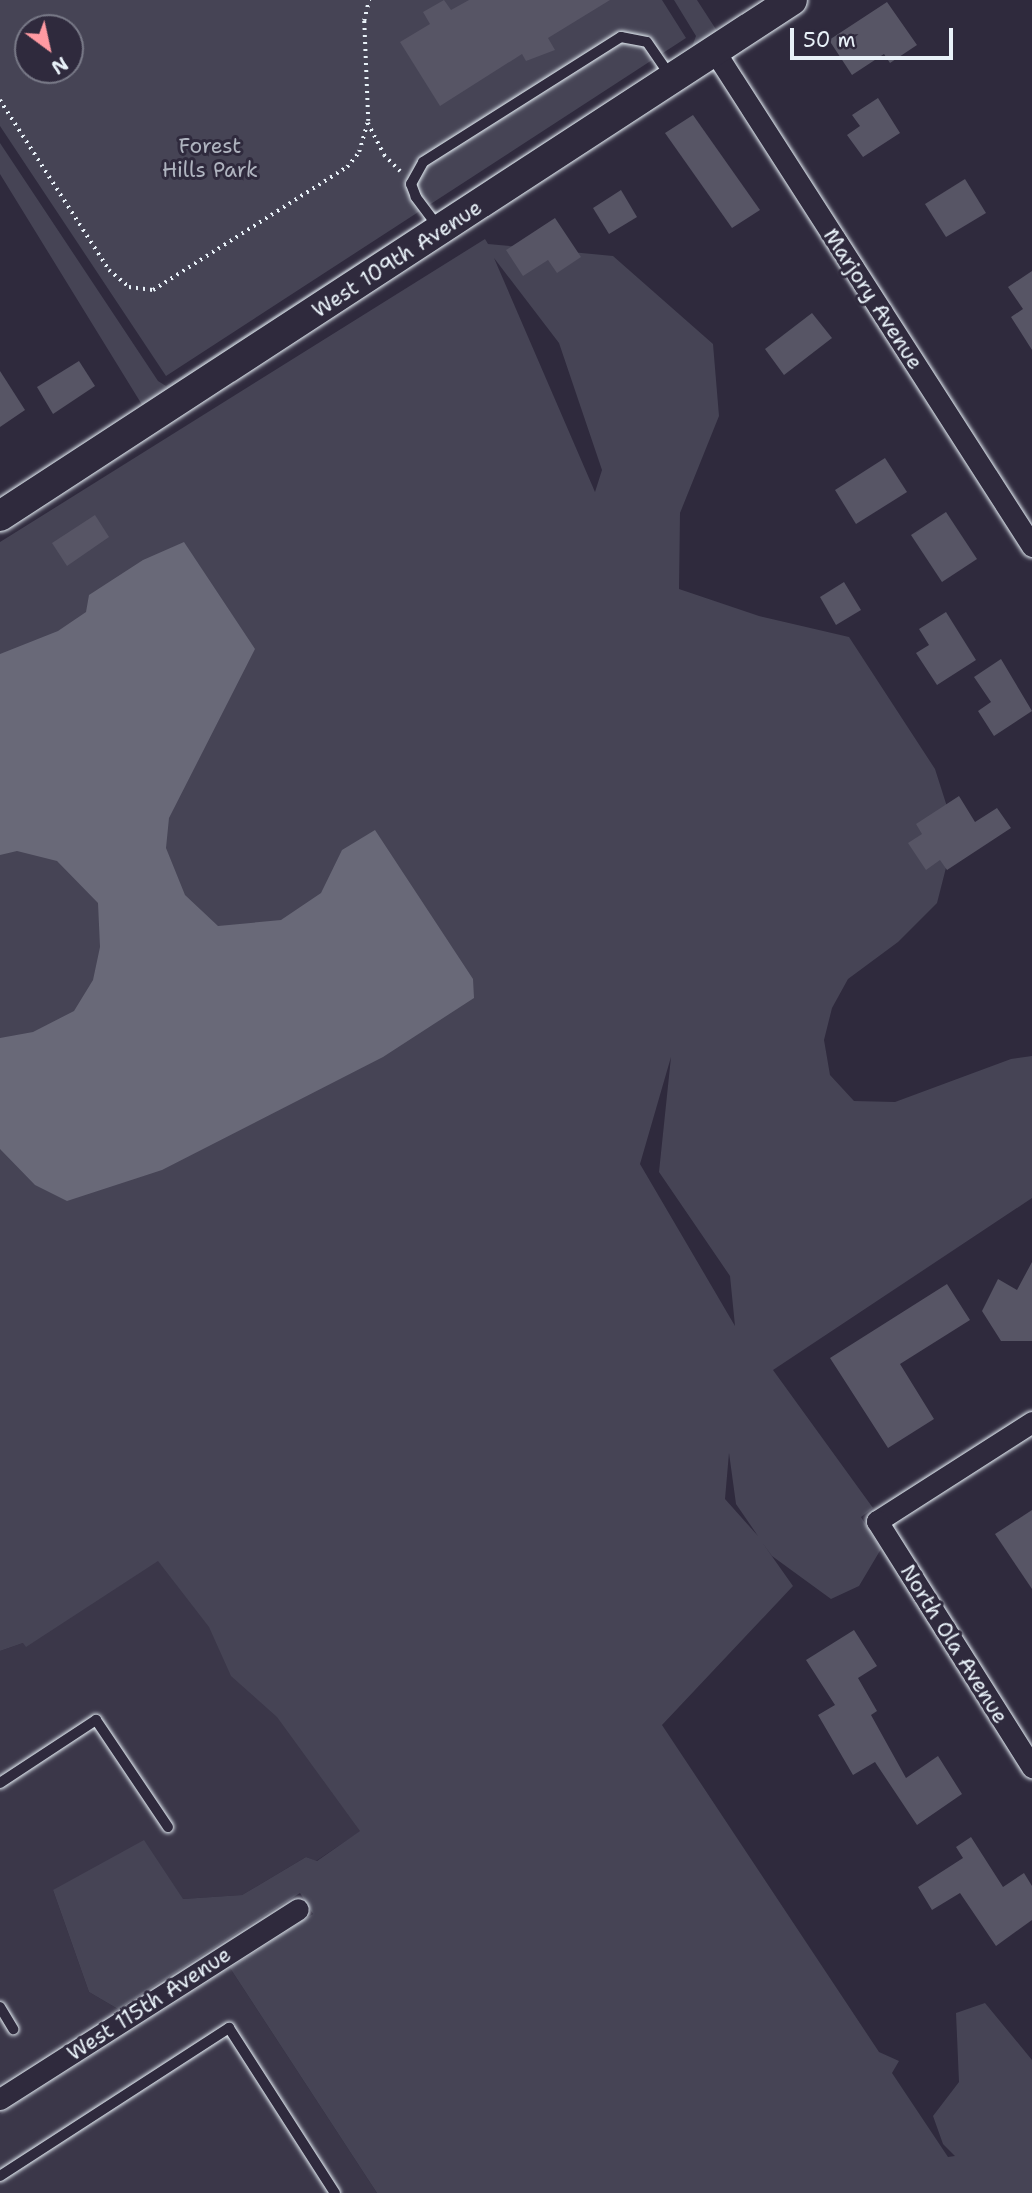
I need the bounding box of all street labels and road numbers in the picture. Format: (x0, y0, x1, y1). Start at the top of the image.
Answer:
street label: West 109th Avenue (307, 195, 487, 323)
street label: Marjory Avenue (818, 224, 928, 374)
street label: North Ola Avenue (895, 1560, 1013, 1728)
street label: West 115th Avenue (63, 1942, 235, 2066)

